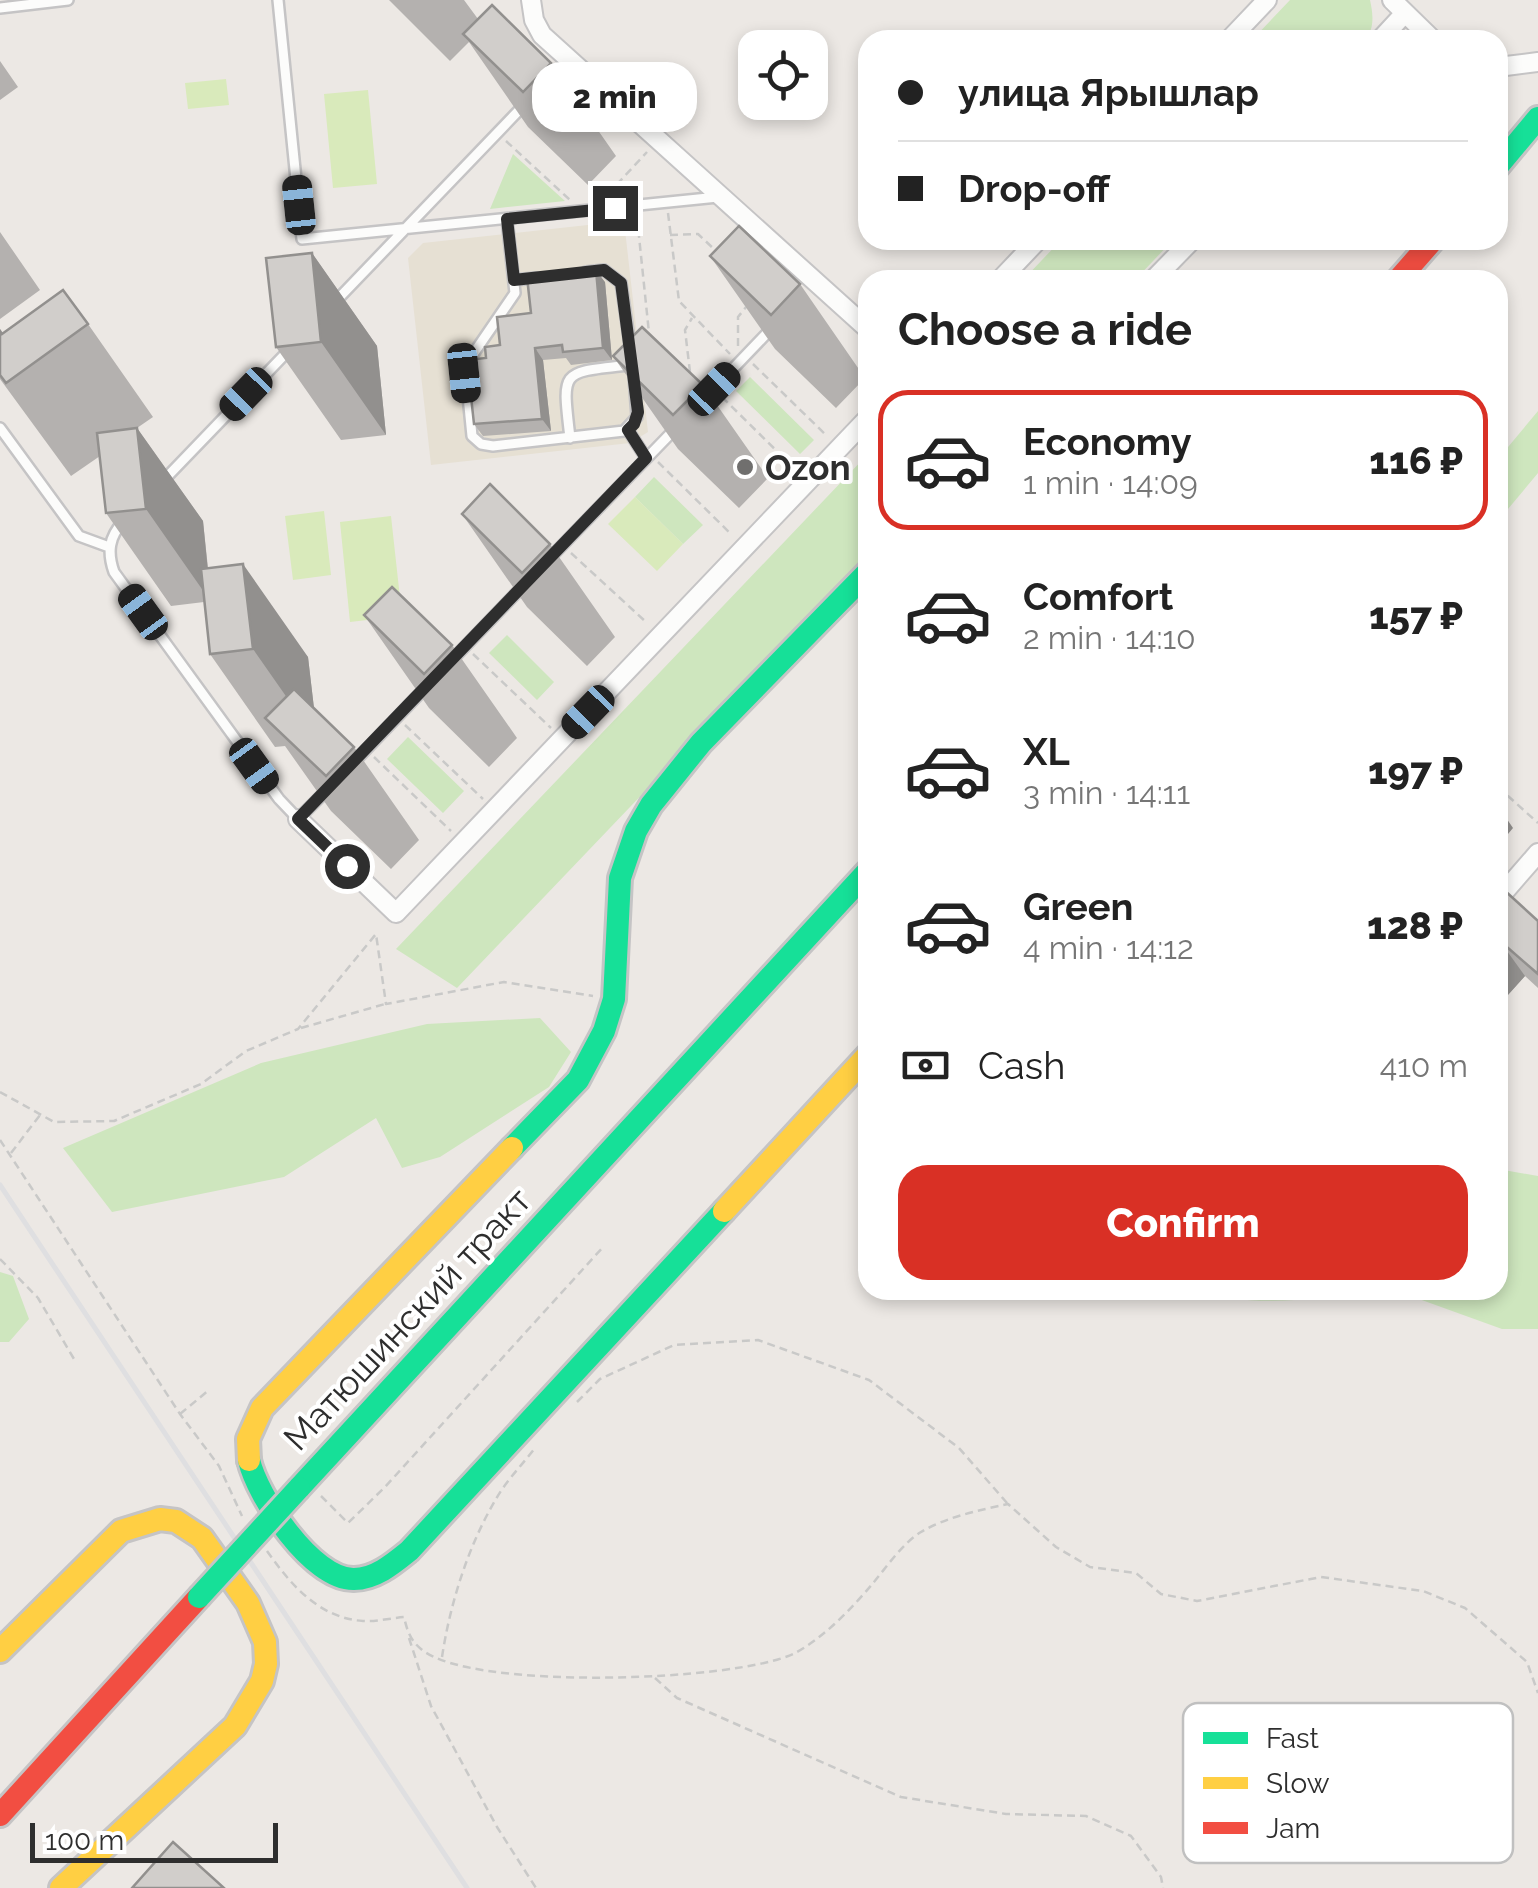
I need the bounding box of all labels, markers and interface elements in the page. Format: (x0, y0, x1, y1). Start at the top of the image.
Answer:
map controls (738, 30, 828, 120)
button: locate (738, 30, 828, 120)
callout: 2 min (532, 63, 698, 133)
text: улица Ярышлар (958, 70, 1259, 115)
text: 2 min (572, 78, 657, 115)
text: Drop-off (958, 166, 1110, 211)
car (281, 174, 317, 236)
route end (593, 186, 638, 231)
text: Choose a ride (898, 303, 1192, 356)
car (446, 342, 482, 404)
car (682, 357, 746, 421)
car (214, 362, 278, 426)
icon: car (903, 415, 993, 505)
text: Economy (1023, 419, 1192, 464)
text: 116 ₽ (1369, 438, 1463, 483)
place label: Ozon (765, 447, 851, 488)
marker: Ozon (734, 456, 756, 478)
text: 1 min · 14:09 (1023, 464, 1198, 501)
icon: car (903, 570, 993, 660)
text: Comfort (1023, 574, 1173, 619)
car (113, 579, 173, 645)
text: 157 ₽ (1369, 593, 1463, 638)
text: 2 min · 14:10 (1023, 619, 1196, 656)
car (556, 680, 620, 744)
icon: car (903, 725, 993, 815)
text: XL (1023, 729, 1070, 774)
car (224, 733, 284, 799)
text: 197 ₽ (1368, 748, 1463, 793)
text: 3 min · 14:11 (1023, 774, 1190, 811)
route start (325, 844, 370, 889)
icon: car (903, 880, 993, 970)
text: Green (1023, 884, 1133, 929)
text: 128 ₽ (1367, 903, 1463, 948)
text: 4 min · 14:12 (1023, 929, 1194, 966)
icon: cash (898, 1038, 953, 1093)
text: Cash (978, 1043, 1065, 1088)
text: 410 m (1380, 1047, 1468, 1084)
button: Confirm (898, 1165, 1468, 1280)
street label: Матюшинский тракт (275, 1180, 539, 1458)
legend (1183, 1703, 1513, 1863)
text: Fast (1266, 1722, 1319, 1755)
text: Slow (1266, 1767, 1330, 1800)
text: Jam (1266, 1812, 1320, 1845)
scale bar (30, 1818, 278, 1862)
text: 100 m (45, 1824, 124, 1857)

